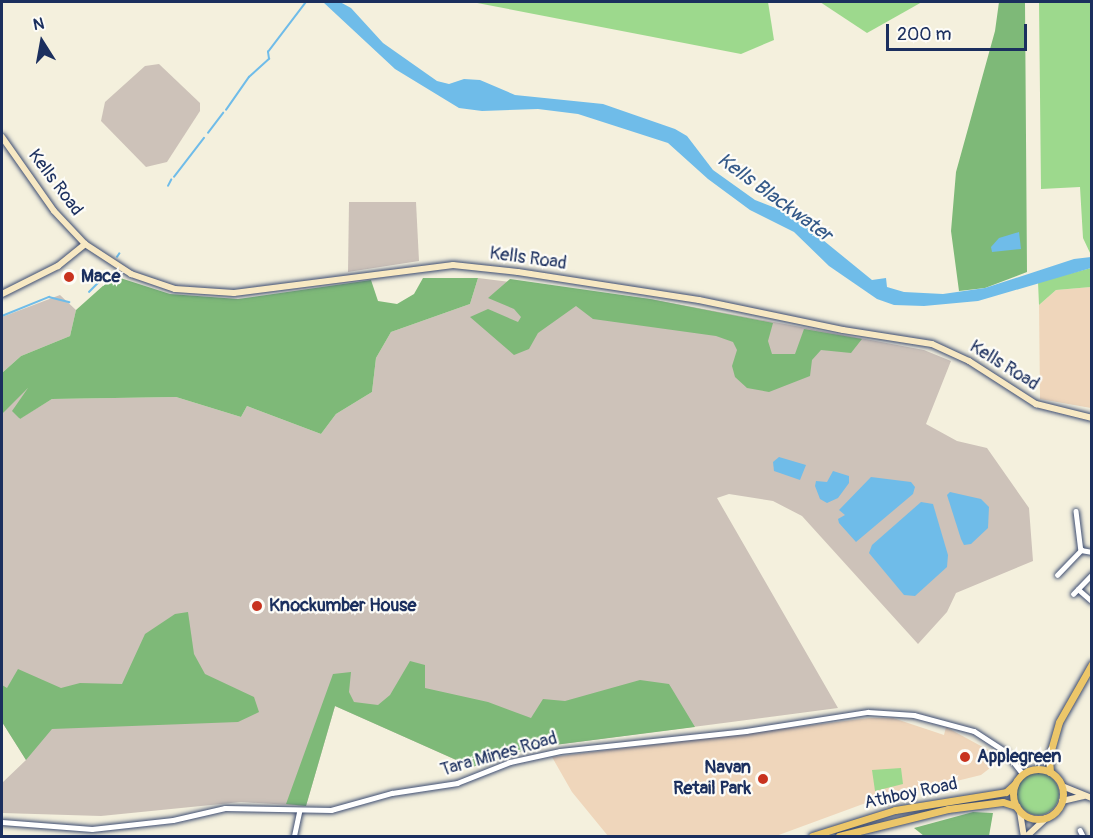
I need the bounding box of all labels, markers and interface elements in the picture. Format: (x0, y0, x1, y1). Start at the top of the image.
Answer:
north arrow (12, 12, 72, 72)
scale bar (889, 12, 1030, 50)
text: N (31, 13, 46, 35)
text: 200 m (897, 23, 952, 46)
street label: Kells Road (23, 146, 87, 220)
water label: Kells Blackwater (713, 147, 837, 247)
street label: Kells Road (488, 243, 568, 275)
place label: Mace (81, 266, 120, 288)
marker: Mace (62, 270, 76, 284)
street label: Kells Road (965, 336, 1043, 396)
place label: Knockumber House (269, 595, 416, 617)
marker: Knockumber House (250, 599, 264, 613)
street label: Tara Mines Road (438, 728, 560, 782)
place label: Applegreen (977, 746, 1062, 768)
marker: Applegreen (958, 750, 972, 764)
place label: Navan Retail Park (673, 758, 751, 800)
marker: Navan Retail Park (756, 772, 770, 786)
street label: Athboy Road (862, 774, 960, 814)

